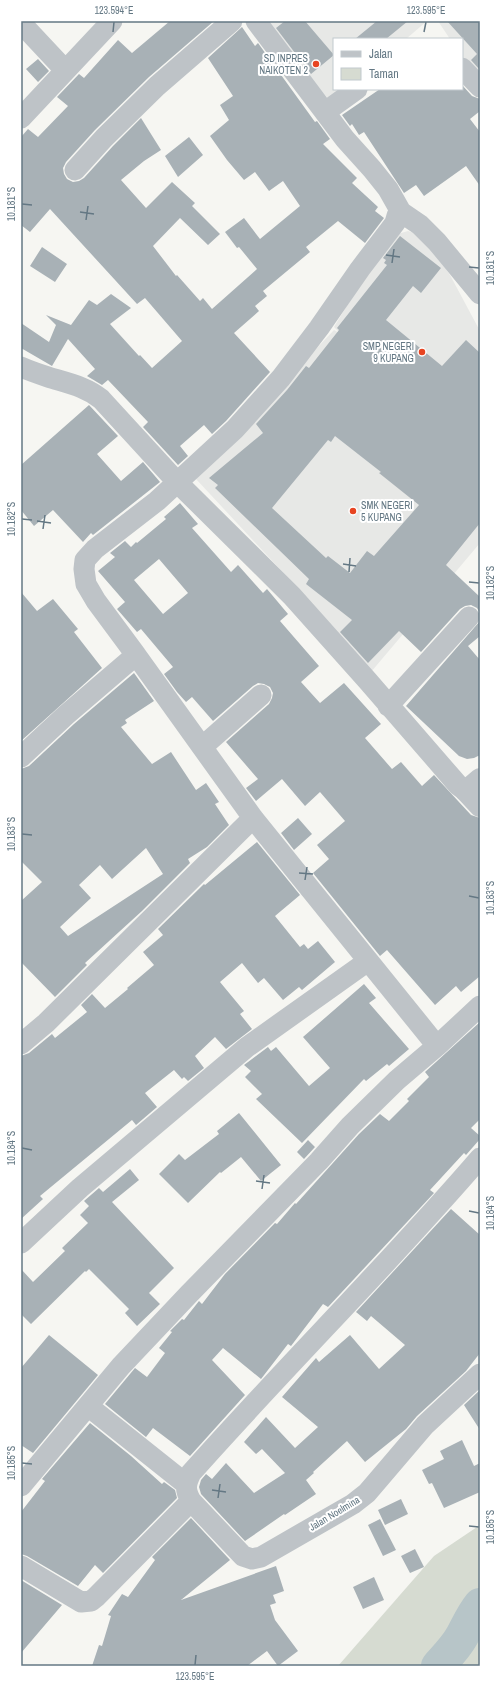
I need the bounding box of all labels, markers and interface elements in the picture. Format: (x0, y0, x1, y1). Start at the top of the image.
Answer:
text: 123.594°E (94, 4, 134, 17)
text: 123.595°E (406, 4, 446, 17)
legend (333, 38, 463, 90)
text: Jalan (369, 46, 393, 62)
place label: SD INPRES NAIKOTEN 2 (259, 52, 309, 77)
marker: SD INPRES NAIKOTEN 2 (311, 59, 321, 69)
text: Taman (369, 66, 399, 82)
text: 10.181°S (5, 186, 18, 221)
text: 10.181°S (484, 250, 497, 285)
place label: SMP NEGERI 9 KUPANG (363, 340, 414, 365)
marker: SMP NEGERI 9 KUPANG (417, 347, 427, 357)
place label: SMK NEGERI 5 KUPANG (361, 499, 413, 524)
text: 10.182°S (5, 501, 18, 536)
marker: SMK NEGERI 5 KUPANG (348, 506, 358, 516)
text: 10.182°S (484, 565, 497, 600)
text: 10.183°S (5, 816, 18, 851)
text: 10.183°S (484, 880, 497, 915)
text: 10.184°S (5, 1130, 18, 1165)
text: 10.184°S (484, 1195, 497, 1230)
text: 10.185°S (5, 1445, 18, 1480)
street label: Jalan Noelmina (306, 1493, 362, 1534)
text: 10.185°S (484, 1509, 497, 1544)
text: 123.595°E (175, 1670, 215, 1683)

